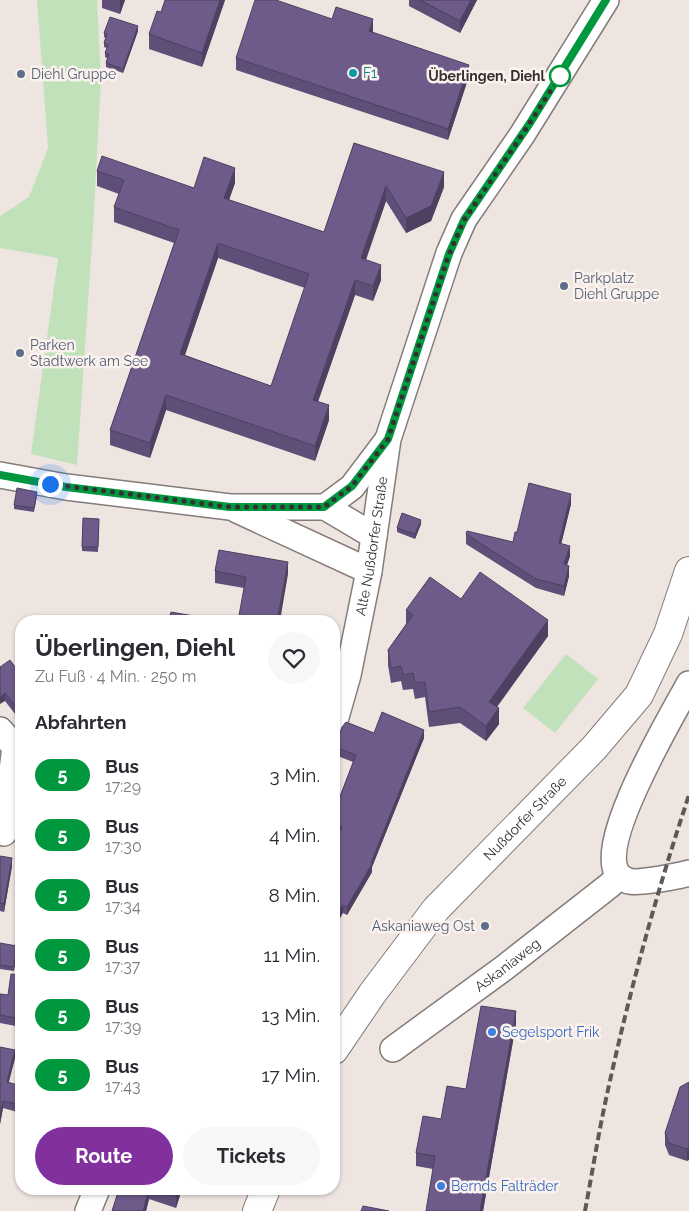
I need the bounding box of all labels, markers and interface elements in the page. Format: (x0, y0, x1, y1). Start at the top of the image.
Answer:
place label: F1 (363, 65, 377, 81)
marker: Überlingen, Diehl (549, 65, 571, 87)
place label: Diehl Gruppe (31, 66, 116, 82)
marker: F1 (347, 67, 359, 79)
place label: Überlingen, Diehl (428, 67, 546, 84)
marker: Diehl Gruppe (15, 68, 27, 80)
place label: Parkplatz Diehl Gruppe (574, 270, 659, 302)
marker: Parkplatz Diehl Gruppe (558, 280, 570, 292)
place label: Parken Stadtwerk am See (30, 337, 148, 369)
marker: Parken Stadtwerk am See (14, 347, 26, 359)
your location (38, 472, 63, 497)
street label: Alte Nußdorfer Straße (352, 475, 391, 617)
button: heart (268, 632, 320, 684)
text: Überlingen, Diehl (35, 633, 235, 662)
text: Zu Fuß · 4 Min. · 250 m (35, 667, 196, 686)
text: Abfahrten (35, 711, 126, 733)
text: Bus (105, 755, 139, 777)
text: 5 (58, 764, 67, 785)
text: 3 Min. (270, 764, 320, 786)
street label: Nußdorfer Straße (480, 773, 570, 864)
text: 17:29 (105, 777, 141, 796)
text: Bus (105, 815, 139, 837)
text: 5 (58, 824, 67, 845)
text: 4 Min. (269, 824, 320, 846)
text: 17:30 (105, 837, 142, 856)
text: Bus (105, 875, 139, 897)
text: 5 (58, 884, 67, 905)
text: 8 Min. (268, 884, 320, 906)
text: 17:34 (105, 897, 141, 916)
place label: Askaniaweg Ost (372, 918, 475, 934)
marker: Askaniaweg Ost (479, 920, 491, 932)
text: Bus (105, 935, 139, 957)
street label: Askaniaweg (472, 935, 543, 995)
text: 5 (58, 944, 67, 965)
text: 11 Min. (263, 944, 320, 966)
text: 17:37 (105, 957, 140, 976)
text: Bus (105, 995, 139, 1017)
text: 5 (58, 1004, 67, 1025)
text: 13 Min. (261, 1004, 320, 1026)
text: 17:39 (105, 1017, 141, 1036)
place label: Segelsport Frik (502, 1024, 600, 1040)
marker: Segelsport Frik (486, 1026, 498, 1038)
text: Bus (105, 1055, 139, 1077)
text: 5 (58, 1064, 67, 1085)
text: 17 Min. (261, 1064, 320, 1086)
text: 17:43 (105, 1077, 141, 1096)
button: Route (35, 1127, 173, 1185)
button: Tickets (183, 1127, 320, 1185)
place label: Bernds Falträder (451, 1178, 559, 1194)
marker: Bernds Falträder (435, 1180, 447, 1192)

